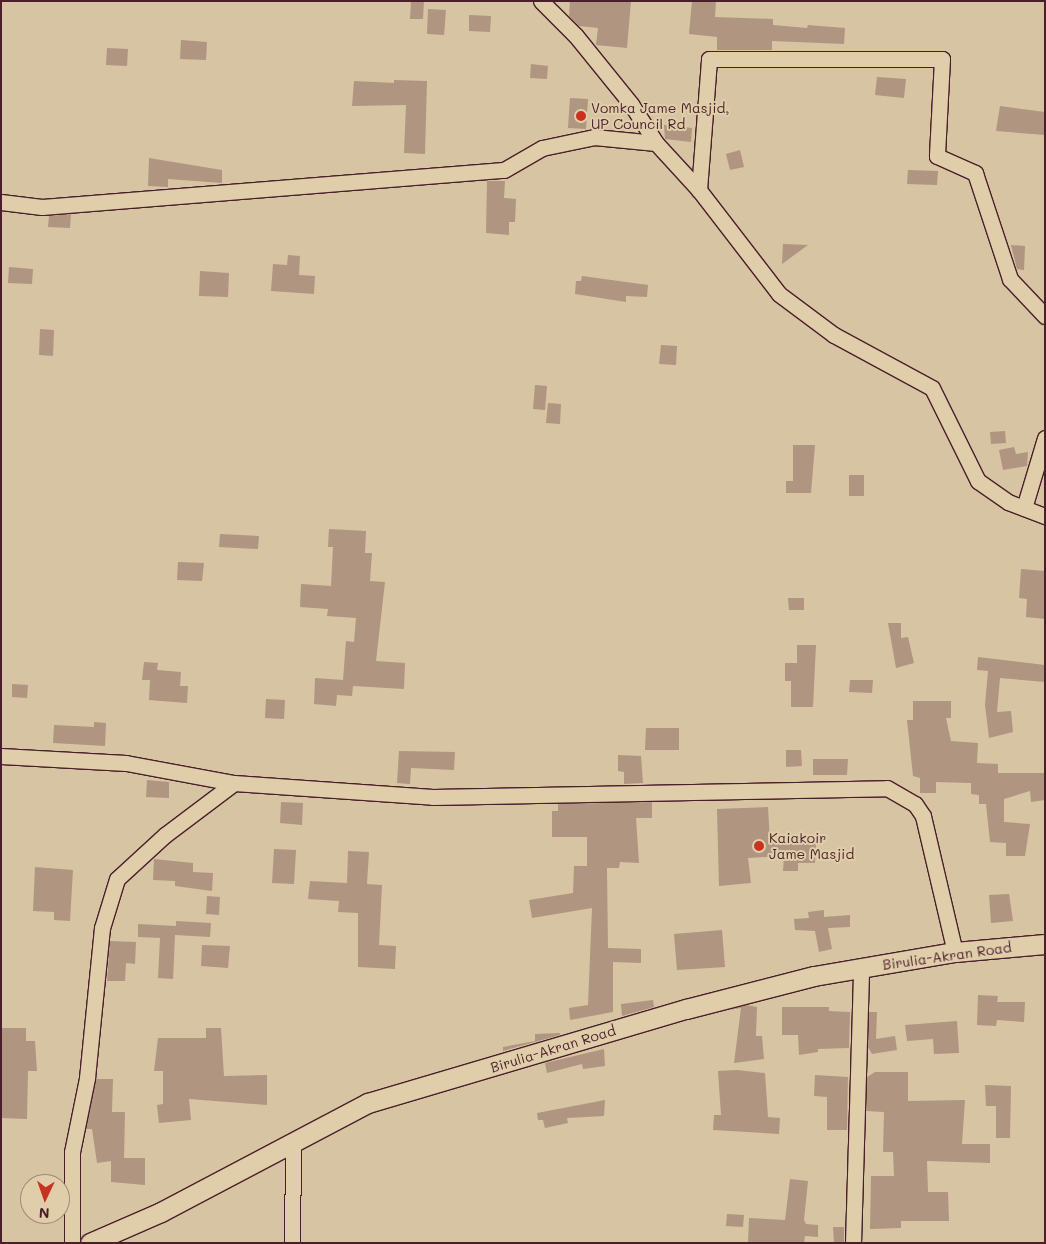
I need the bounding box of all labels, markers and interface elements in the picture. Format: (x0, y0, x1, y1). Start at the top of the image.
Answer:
place label: Vomka Jame Masjid, UP Council Rd (591, 100, 730, 132)
marker: Vomka Jame Masjid, UP Council Rd (575, 110, 587, 122)
place label: Kaiakoir Jame Masjid (769, 830, 854, 862)
marker: Kaiakoir Jame Masjid (753, 840, 765, 852)
street label: Birulia-Akran Road (881, 939, 1013, 973)
street label: Birulia-Akran Road (488, 1022, 618, 1076)
north arrow (20, 1174, 70, 1224)
text: N (38, 1204, 50, 1223)

